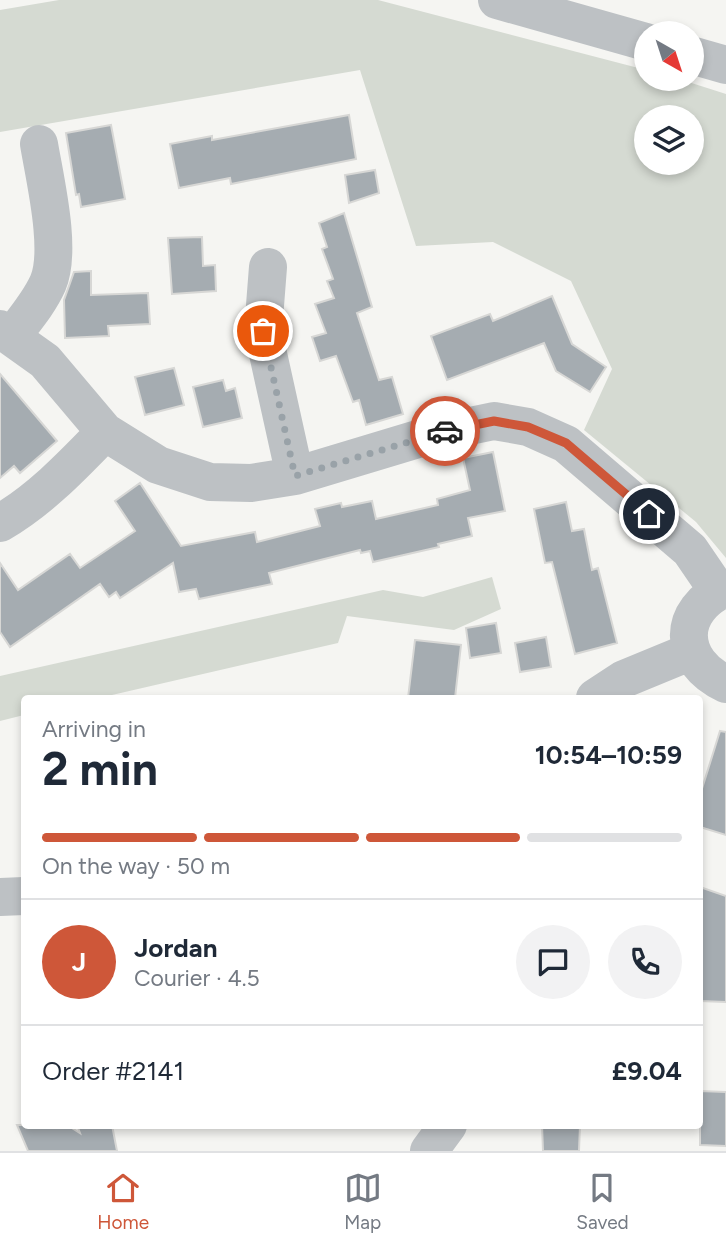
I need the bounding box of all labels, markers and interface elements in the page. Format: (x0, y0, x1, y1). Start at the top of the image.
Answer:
north arrow (634, 21, 704, 91)
map controls (634, 21, 704, 175)
button: layers (634, 105, 704, 175)
pin (233, 301, 293, 361)
icon: bag (244, 312, 282, 350)
courier (410, 396, 480, 466)
icon: car (426, 412, 464, 450)
pin (619, 484, 679, 544)
icon: home (630, 495, 668, 533)
text: Arriving in (42, 715, 146, 743)
text: 10:54–10:59 (535, 739, 682, 771)
text: 2 min (42, 741, 158, 797)
text: On the way · 50 m (42, 852, 230, 880)
button: chat (516, 925, 590, 999)
button: phone (608, 925, 682, 999)
text: Jordan (134, 932, 217, 964)
text: J (72, 946, 86, 978)
text: Courier · 4.5 (134, 964, 260, 992)
text: Order #2141 (42, 1055, 184, 1087)
text: £9.04 (612, 1055, 682, 1087)
tab: Home (97, 1169, 149, 1234)
tab: Map (344, 1169, 382, 1234)
tab: Saved (576, 1169, 629, 1234)

